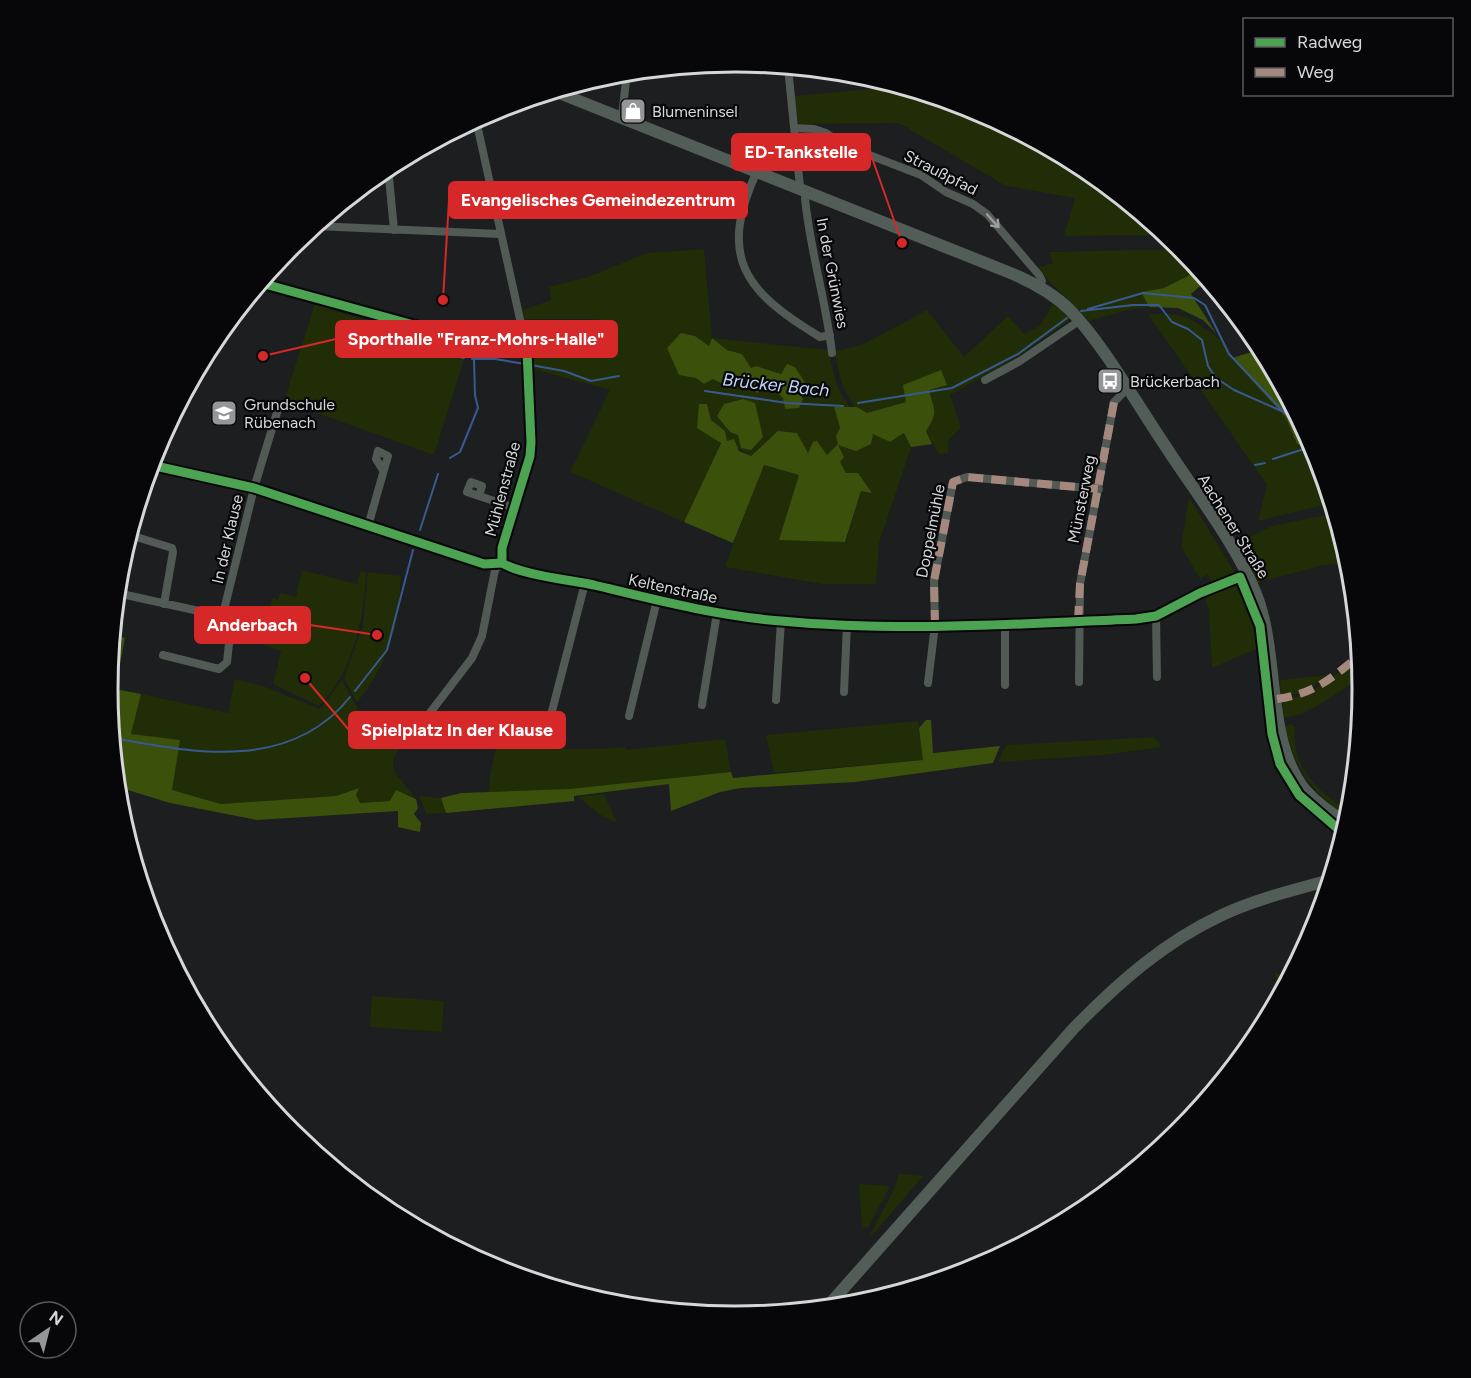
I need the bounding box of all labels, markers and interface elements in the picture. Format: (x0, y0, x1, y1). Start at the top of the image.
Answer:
legend (1243, 18, 1453, 96)
text: Radweg (1297, 31, 1362, 53)
text: Weg (1297, 61, 1334, 83)
shop icon: Blumeninsel (618, 96, 648, 126)
place label: Blumeninsel (652, 102, 738, 121)
callout: ED-Tankstelle (732, 134, 870, 170)
text: ED-Tankstelle (744, 141, 858, 163)
street label: Straußpfad (901, 146, 981, 199)
callout: Evangelisches Gemeindezentrum (449, 182, 747, 218)
text: Evangelisches Gemeindezentrum (461, 189, 735, 211)
one-way arrow (986, 213, 1000, 228)
street label: In der Grünwies (812, 216, 853, 330)
callout: Sporthalle "Franz-Mohrs-Halle" (336, 321, 617, 357)
text: Sporthalle "Franz-Mohrs-Halle" (347, 328, 605, 350)
bus stop icon: Brückerbach (1095, 366, 1125, 396)
water label: Brücker Bach (722, 368, 830, 402)
place label: Brückerbach (1130, 372, 1220, 391)
place label: Grundschule Rübenach (244, 395, 335, 432)
school or university icon: Grundschule Rübenach (209, 398, 239, 428)
street label: Mühlenstraße (481, 439, 524, 539)
street label: Münsterweg (1064, 453, 1099, 545)
street label: Aachener Straße (1194, 471, 1273, 582)
street label: Doppelmühle (912, 482, 949, 580)
street label: In der Klause (208, 492, 247, 586)
street label: Keltenstraße (627, 570, 719, 607)
callout: Anderbach (195, 607, 310, 643)
text: Anderbach (207, 614, 298, 636)
callout: Spielplatz In der Klause (349, 712, 565, 748)
text: Spielplatz In der Klause (361, 719, 553, 741)
north arrow (18, 1300, 78, 1360)
text: N (46, 1307, 67, 1329)

